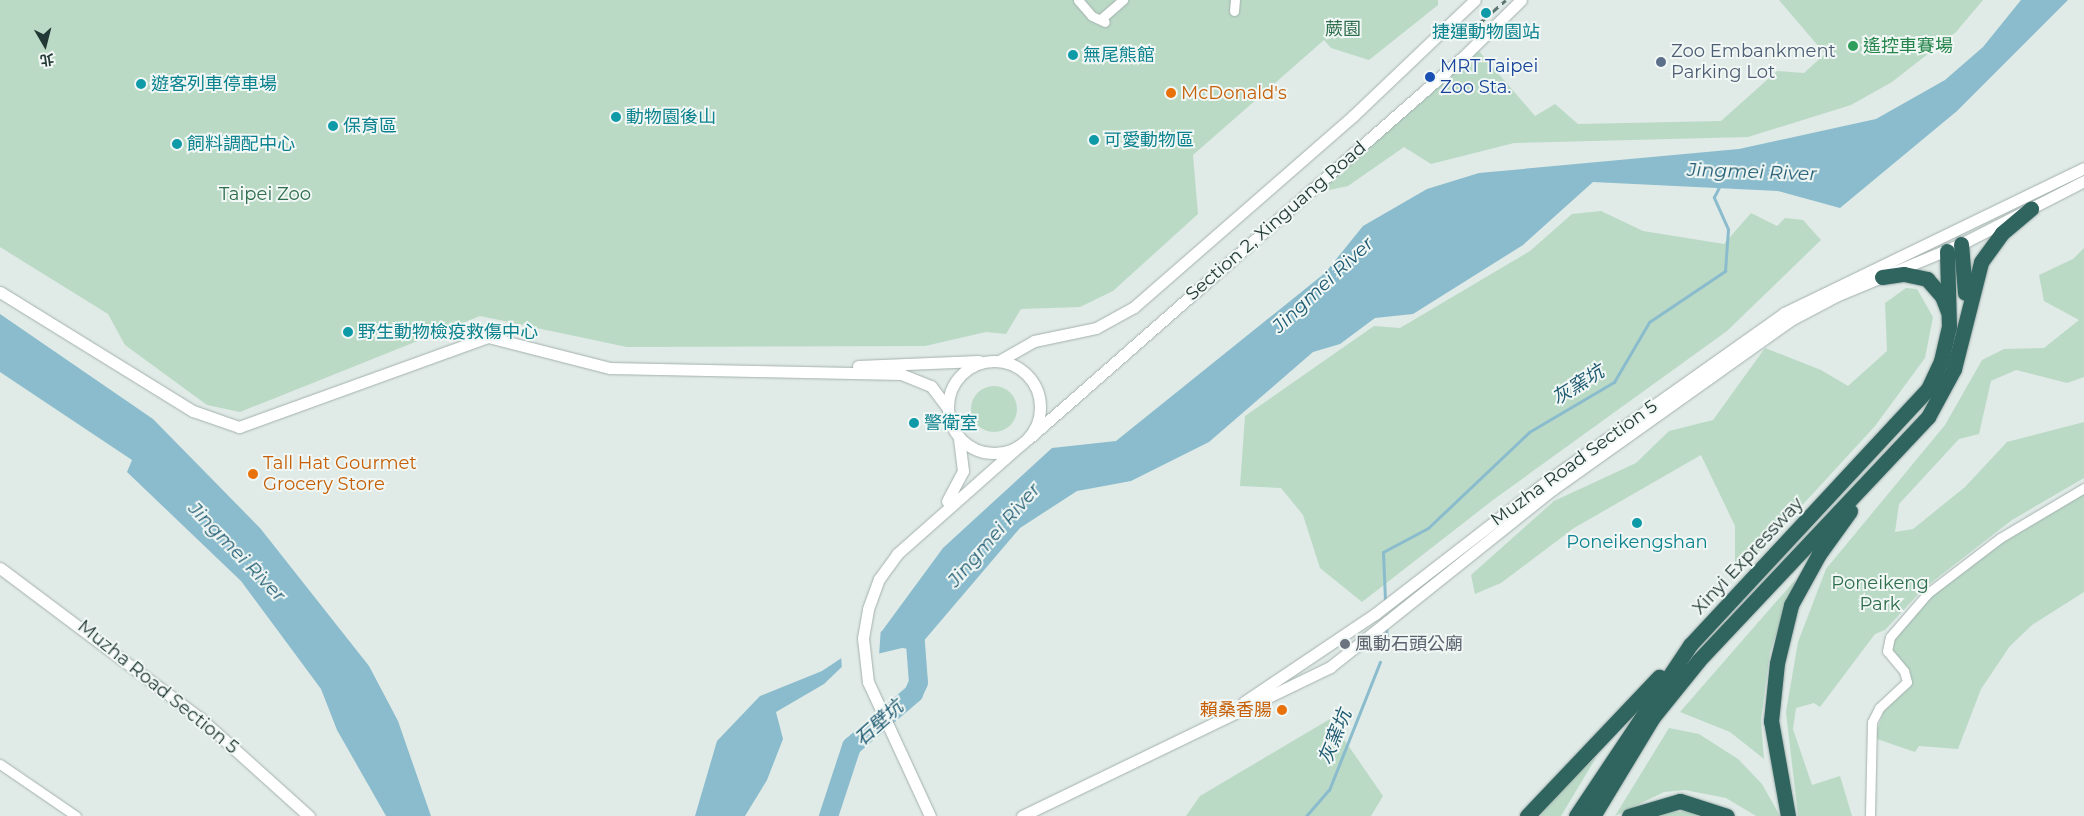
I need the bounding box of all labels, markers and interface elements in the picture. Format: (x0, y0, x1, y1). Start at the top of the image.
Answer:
marker: 捷運動物園站 (1480, 7, 1492, 19)
park label: 蕨園 (1325, 18, 1361, 40)
north arrow (20, 20, 70, 70)
place label: 捷運動物園站 (1432, 21, 1540, 43)
place label: 遙控車賽場 (1863, 35, 1953, 57)
marker: 遙控車賽場 (1847, 40, 1859, 52)
place label: Zoo Embankment Parking Lot (1671, 41, 1836, 84)
place label: 無尾熊館 (1083, 44, 1155, 66)
marker: 無尾熊館 (1067, 49, 1079, 61)
text: 北 (39, 50, 55, 70)
place label: MRT Taipei Zoo Sta. (1440, 56, 1538, 98)
marker: Zoo Embankment Parking Lot (1655, 56, 1667, 68)
marker: MRT Taipei Zoo Sta. (1424, 71, 1436, 83)
place label: 遊客列車停車場 (151, 73, 277, 95)
marker: 遊客列車停車場 (135, 78, 147, 90)
place label: McDonald's (1181, 82, 1287, 104)
marker: McDonald's (1165, 87, 1177, 99)
place label: 動物園後山 (626, 106, 716, 128)
marker: 動物園後山 (610, 111, 622, 123)
place label: 保育區 (343, 115, 397, 137)
marker: 保育區 (327, 120, 339, 132)
place label: 可愛動物區 (1104, 129, 1194, 151)
place label: 飼料調配中心 (187, 133, 295, 155)
marker: 可愛動物區 (1088, 134, 1100, 146)
street label: Section 2, Xinguang Road (1182, 137, 1370, 305)
marker: 飼料調配中心 (171, 138, 183, 150)
water label: Jingmei River (1687, 158, 1817, 186)
park label: Taipei Zoo (219, 183, 311, 205)
water label: Jingmei River (1268, 232, 1378, 338)
place label: 野生動物檢疫救傷中心 (358, 321, 538, 343)
marker: 野生動物檢疫救傷中心 (342, 326, 354, 338)
water label: 灰窯坑 (1548, 360, 1608, 410)
street label: Muzha Road Section 5 (1487, 395, 1661, 531)
place label: 警衛室 (924, 412, 978, 434)
marker: 警衛室 (908, 417, 920, 429)
place label: Tall Hat Gourmet Grocery Store (263, 453, 417, 496)
marker: Tall Hat Gourmet Grocery Store (247, 468, 259, 480)
water label: Jingmei River (943, 478, 1045, 592)
street label: Xinyi Expressway (1688, 493, 1808, 619)
water label: Jingmei River (184, 497, 290, 607)
marker: Poneikengshan (1631, 517, 1643, 529)
place label: Poneikengshan (1566, 531, 1708, 553)
park label: Poneikeng Park (1831, 573, 1929, 616)
street label: Muzha Road Section 5 (73, 616, 243, 758)
place label: 風動石頭公廟 (1355, 633, 1463, 655)
marker: 風動石頭公廟 (1339, 638, 1351, 650)
water label: 石壁坑 (850, 695, 908, 751)
place label: 賴桑香腸 (1200, 699, 1272, 721)
marker: 賴桑香腸 (1276, 704, 1288, 716)
water label: 灰窯坑 (1314, 706, 1356, 768)

